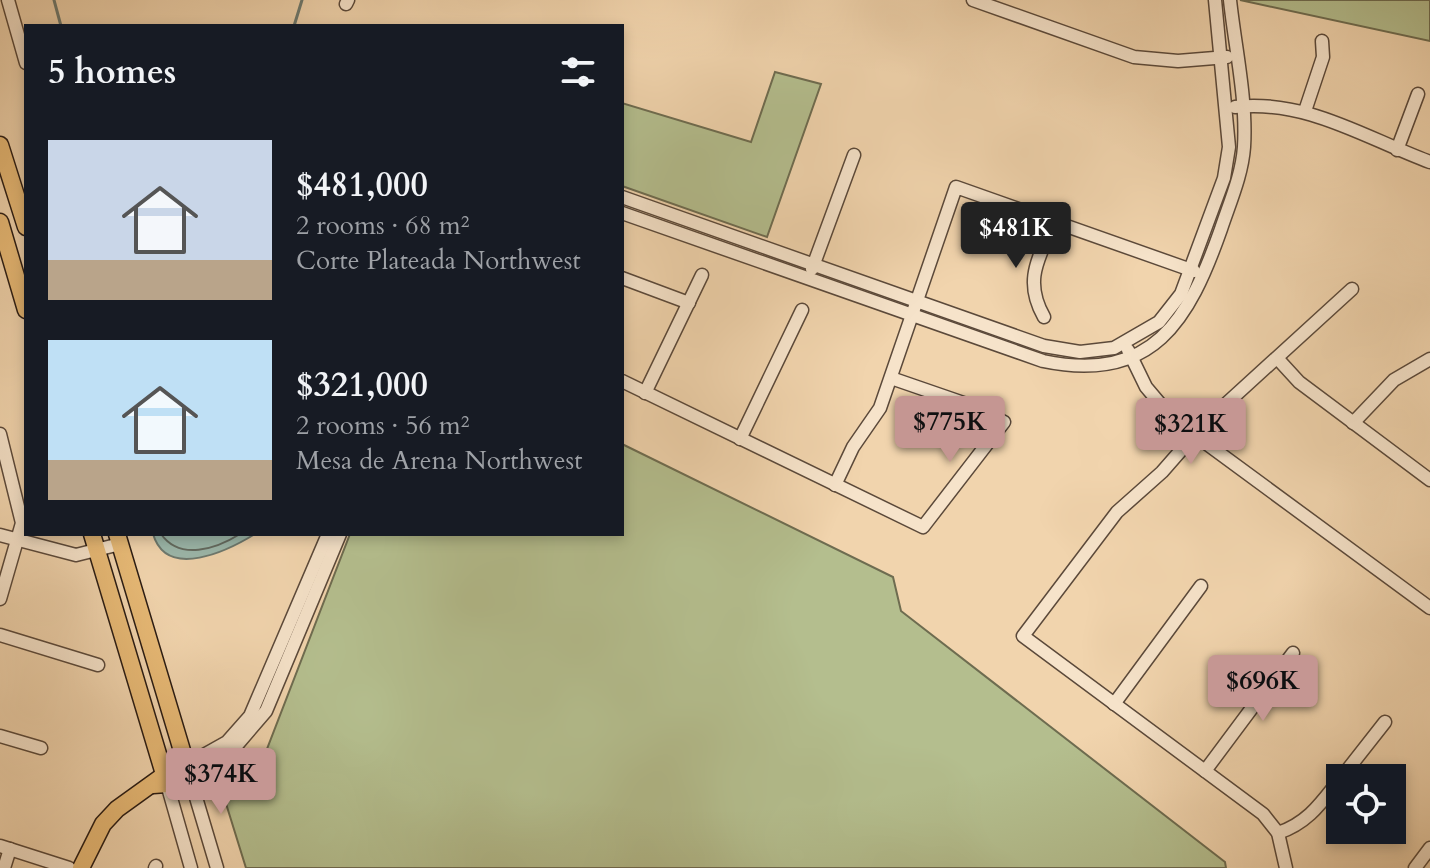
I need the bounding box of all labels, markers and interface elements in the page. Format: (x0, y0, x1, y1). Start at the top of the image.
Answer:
text: 5 homes (48, 49, 176, 95)
icon: filters (556, 50, 600, 94)
text: $481,000 (296, 162, 428, 208)
icon: home (112, 172, 208, 268)
pin: $481K (960, 202, 1072, 270)
text: 2 rooms · 68 m² (296, 208, 469, 243)
text: $481K (979, 210, 1053, 245)
text: Corte Plateada Northwest (296, 243, 581, 278)
text: $321,000 (296, 362, 428, 408)
icon: home (112, 372, 208, 468)
pin: $775K (894, 396, 1006, 464)
pin: $321K (1135, 398, 1247, 466)
text: $775K (913, 404, 987, 439)
text: $321K (1154, 406, 1228, 441)
text: 2 rooms · 56 m² (296, 408, 469, 443)
text: Mesa de Arena Northwest (296, 443, 582, 478)
pin: $696K (1207, 655, 1319, 723)
text: $696K (1226, 663, 1300, 698)
pin: $374K (165, 748, 277, 816)
text: $374K (184, 756, 258, 791)
map controls (1326, 764, 1406, 844)
button: locate (1326, 764, 1406, 844)

